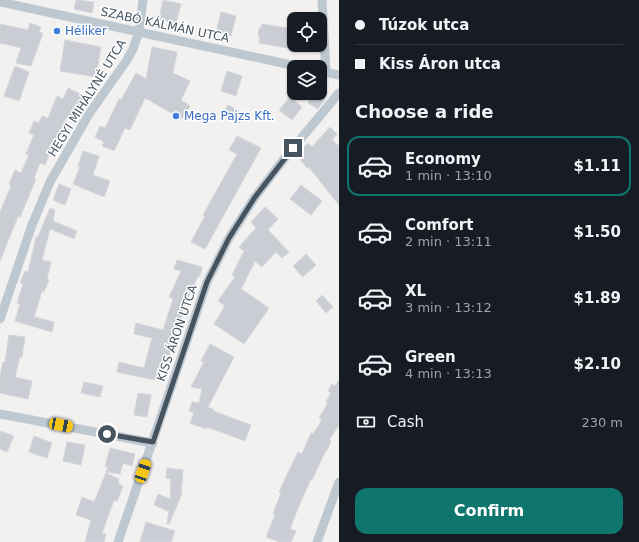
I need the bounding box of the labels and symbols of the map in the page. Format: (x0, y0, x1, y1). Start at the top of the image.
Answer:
street label: SZABÓ KÁLMÁN UTCA (99, 4, 232, 46)
place label: Héliker (65, 24, 107, 38)
marker: Héliker (52, 26, 62, 36)
street label: HEGYI MIHÁLYNÉ UTCA (44, 35, 129, 159)
place label: Mega Pajzs Kft. (184, 109, 275, 123)
marker: Mega Pajzs Kft. (171, 111, 181, 121)
route end (284, 139, 302, 157)
street label: KISS ÁRON UTCA (153, 282, 200, 383)
car (48, 417, 74, 433)
route start (98, 425, 116, 443)
car (133, 458, 153, 484)

